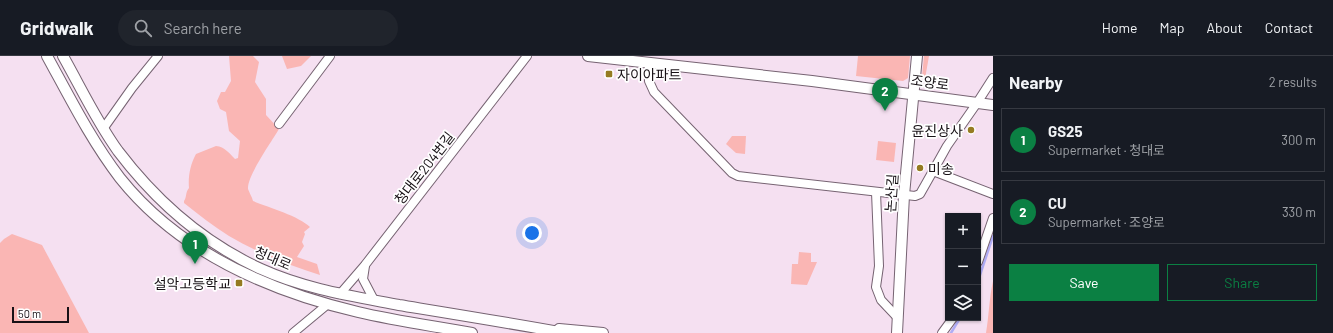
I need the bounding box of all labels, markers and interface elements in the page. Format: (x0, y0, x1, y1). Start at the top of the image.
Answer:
search box (118, 10, 398, 46)
text: Gridwalk (20, 16, 94, 39)
icon: search (132, 17, 154, 39)
text: Search here (164, 19, 242, 37)
text: Home (1102, 19, 1138, 36)
text: Map (1160, 19, 1184, 36)
text: About (1206, 19, 1243, 36)
text: Contact (1265, 19, 1313, 36)
place label: 자이아파트 (617, 66, 682, 83)
marker: 자이아파트 (604, 69, 614, 79)
street label: 조양로 (910, 71, 950, 93)
text: Nearby (1009, 72, 1063, 92)
text: 2 results (1269, 74, 1317, 90)
pin: 2 (872, 78, 898, 111)
place label: 윤진상사 (911, 122, 963, 139)
text: GS25 (1048, 122, 1083, 140)
marker: 윤진상사 (966, 125, 976, 135)
street label: 청대로204번길 (390, 128, 458, 208)
text: 1 (1021, 132, 1025, 148)
text: 300 m (1281, 132, 1316, 148)
text: Supermarket · 청대로 (1048, 142, 1165, 158)
place label: 미송 (928, 160, 954, 177)
marker: 미송 (915, 163, 925, 173)
street label: 논산길 (881, 173, 901, 213)
text: CU (1048, 194, 1067, 212)
text: 2 (1019, 204, 1027, 220)
text: 330 m (1282, 204, 1316, 220)
map controls (945, 213, 981, 321)
button: + (945, 213, 981, 249)
text: Supermarket · 조양로 (1048, 214, 1165, 230)
your location (522, 223, 542, 243)
pin: 1 (182, 231, 208, 264)
street label: 청대로 (252, 243, 294, 273)
button: − (945, 249, 981, 285)
button: Save (1009, 264, 1159, 301)
button: Share (1167, 264, 1317, 301)
place label: 설악고등학교 (154, 275, 231, 292)
marker: 설악고등학교 (234, 278, 244, 288)
button: layers (945, 285, 981, 321)
scale bar (12, 305, 69, 324)
text: 50 m (18, 307, 41, 320)

